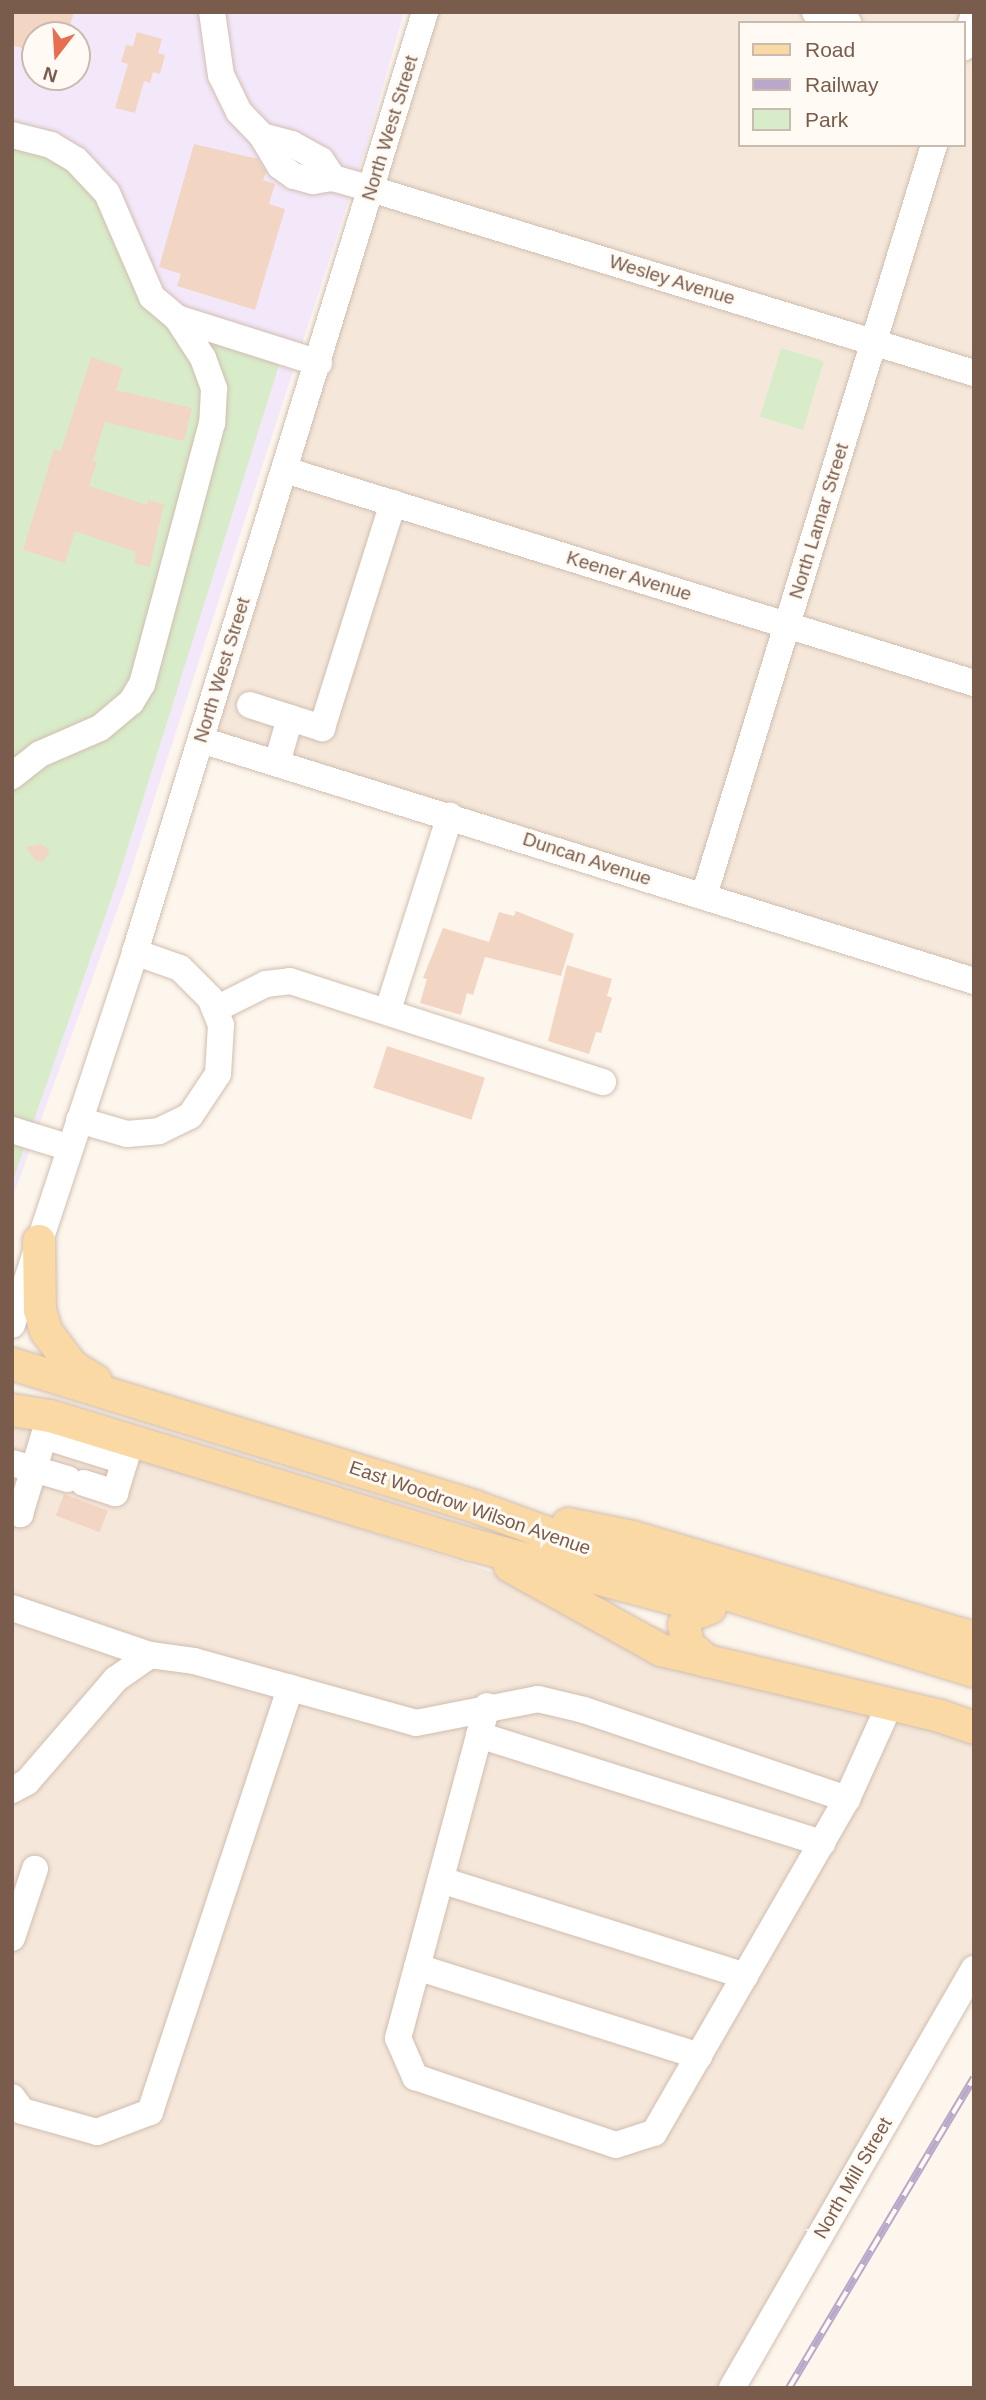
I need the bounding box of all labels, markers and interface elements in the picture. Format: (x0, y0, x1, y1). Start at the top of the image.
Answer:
north arrow (21, 21, 91, 91)
legend (738, 21, 965, 147)
text: Road (805, 38, 855, 61)
street label: North West Street (357, 53, 423, 203)
text: N (41, 63, 60, 87)
text: Railway (805, 73, 879, 96)
text: Park (805, 108, 848, 131)
street label: Wesley Avenue (606, 250, 738, 310)
street label: North Lamar Street (784, 440, 854, 602)
street label: Keener Avenue (563, 546, 695, 606)
street label: North West Street (189, 595, 255, 745)
street label: Duncan Avenue (519, 827, 655, 891)
street label: East Woodrow Wilson Avenue (346, 1456, 594, 1560)
street label: North Mill Street (809, 2113, 897, 2243)

